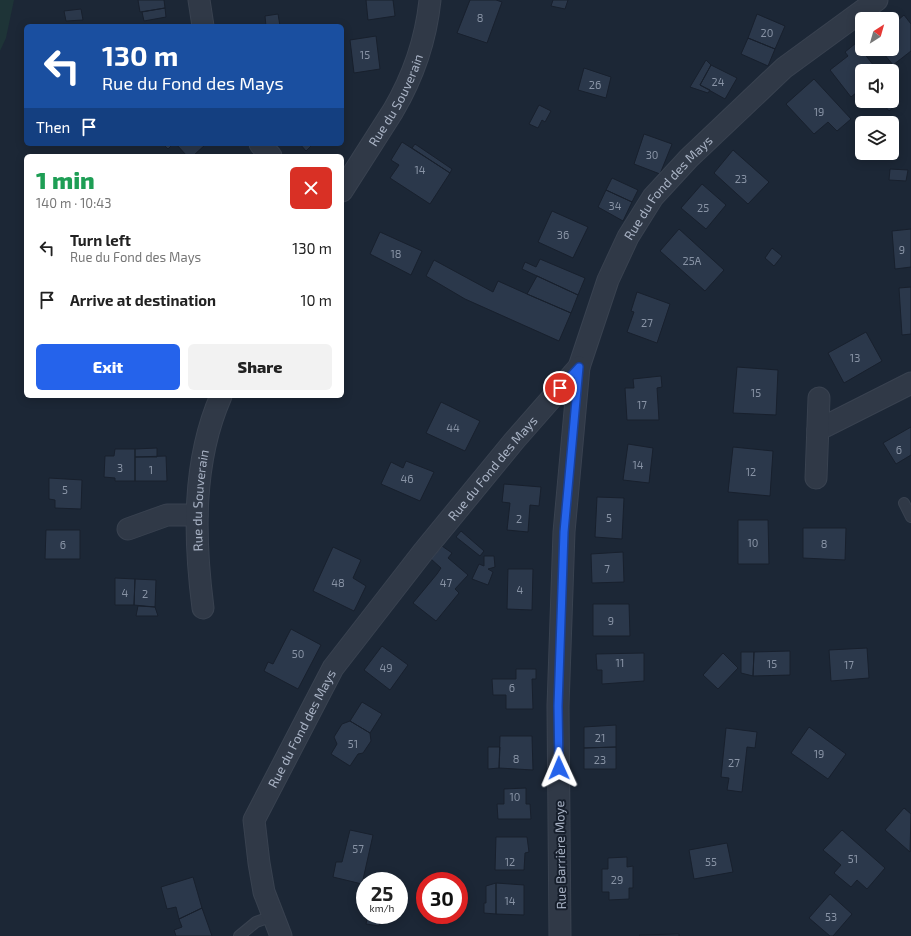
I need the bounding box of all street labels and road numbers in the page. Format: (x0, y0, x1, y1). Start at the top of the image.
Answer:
street label: Rue du Souverain (365, 52, 426, 149)
street label: Rue du Fond des Mays (620, 132, 716, 243)
street label: Rue du Fond des Mays (444, 412, 541, 524)
street label: Rue du Souverain (189, 448, 212, 552)
street label: Rue du Fond des Mays (264, 667, 339, 790)
street label: Rue Barrière Moye (551, 801, 569, 909)

